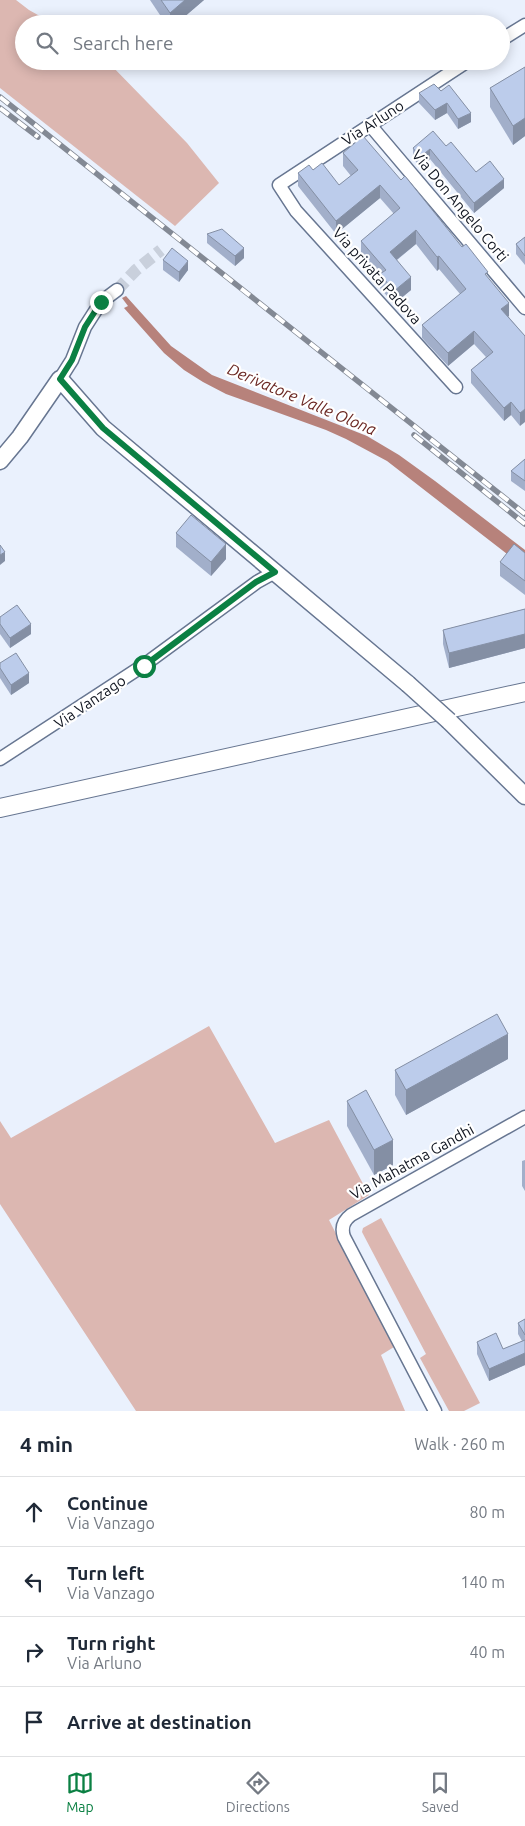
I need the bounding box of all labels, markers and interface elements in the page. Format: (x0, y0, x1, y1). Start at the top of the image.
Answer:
search box (15, 15, 510, 70)
icon: search (33, 29, 61, 57)
text: Search here (73, 32, 173, 54)
street label: Via Arluno (339, 96, 407, 149)
street label: Via Don Angelo Corti (409, 146, 512, 265)
street label: Via privata Padova (330, 224, 425, 327)
route end (90, 291, 113, 314)
water label: Derivatore Valle Olona (225, 360, 379, 439)
route start (133, 655, 156, 678)
street label: Via Vanzago (51, 672, 129, 732)
street label: Via Mahatma Gandhi (347, 1120, 477, 1203)
text: 4 min (20, 1432, 73, 1456)
text: Walk · 260 m (414, 1435, 505, 1453)
text: Continue (67, 1492, 148, 1514)
icon: ahead (20, 1498, 48, 1526)
text: 80 m (469, 1503, 505, 1521)
text: Via Vanzago (67, 1514, 155, 1532)
text: Turn left (67, 1562, 145, 1584)
icon: left (20, 1568, 48, 1596)
text: 140 m (460, 1573, 505, 1591)
text: Via Vanzago (67, 1584, 155, 1602)
text: Turn right (67, 1632, 155, 1654)
icon: right (20, 1638, 48, 1666)
text: 40 m (469, 1643, 505, 1661)
text: Via Arluno (67, 1654, 142, 1672)
icon: arrive (20, 1708, 48, 1736)
text: Arrive at destination (67, 1711, 252, 1733)
tab: Map (66, 1769, 94, 1815)
tab: Directions (226, 1769, 290, 1815)
tab: Saved (422, 1769, 459, 1815)

